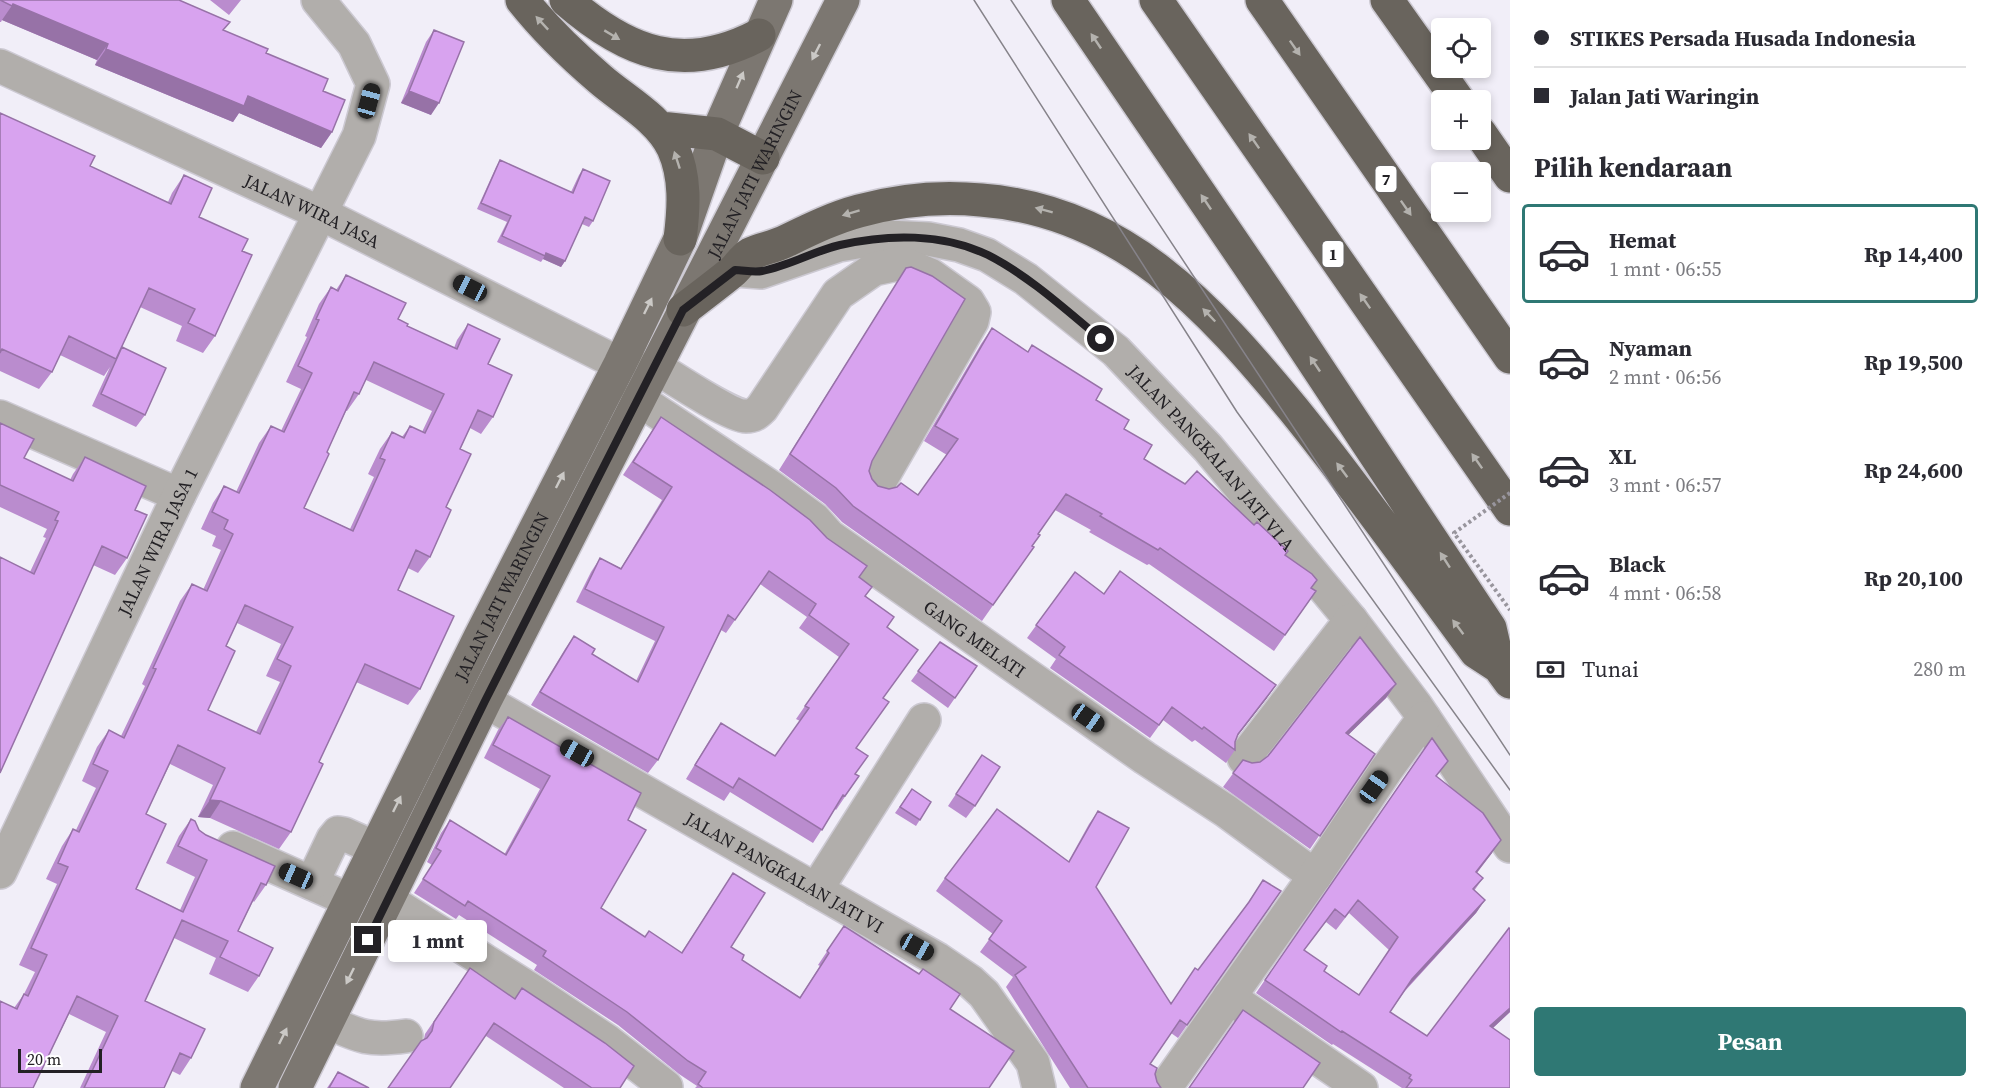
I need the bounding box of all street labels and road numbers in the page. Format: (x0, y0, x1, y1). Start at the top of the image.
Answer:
street label: JALAN JATI WARINGIN (700, 85, 808, 263)
road number: 7 (1376, 166, 1396, 192)
street label: JALAN WIRA JASA (239, 167, 384, 254)
road number: 1 (1322, 241, 1344, 267)
street label: JALAN PANGKALAN JATI VI A (1122, 358, 1301, 556)
street label: JALAN WIRA JASA 1 (111, 463, 203, 620)
street label: JALAN JATI WARINGIN (447, 508, 555, 686)
street label: GANG MELATI (919, 594, 1031, 683)
street label: JALAN PANGKALAN JATI VI (680, 805, 888, 939)

